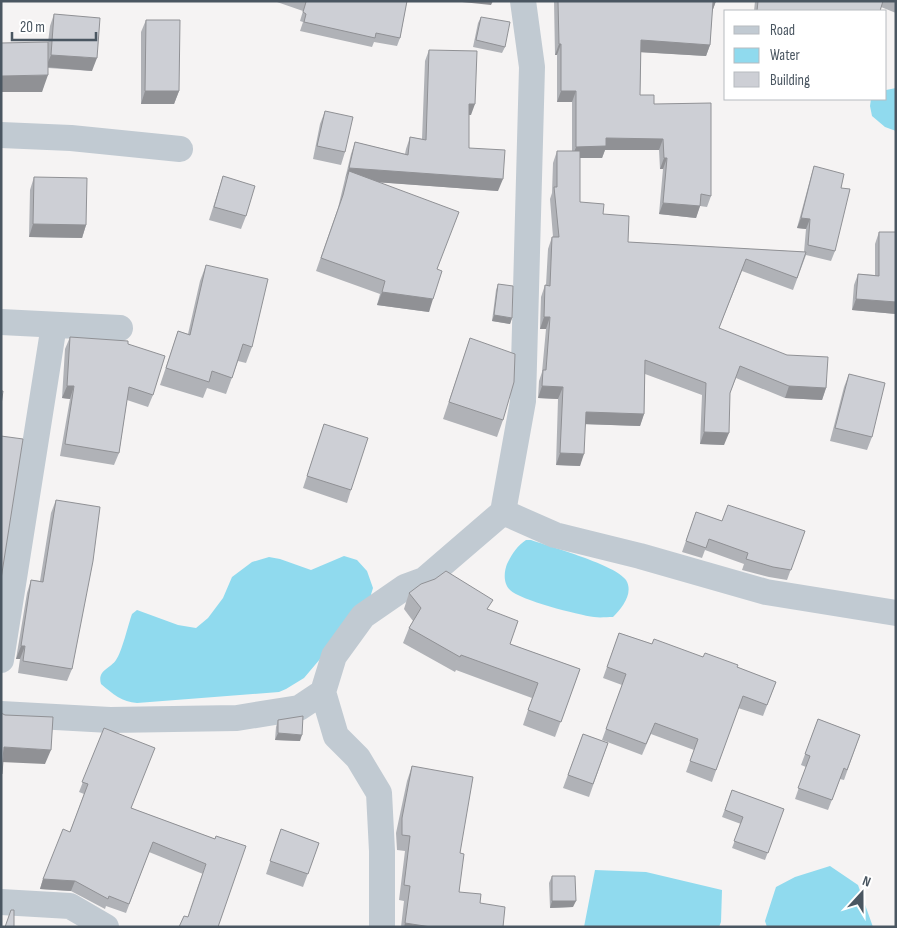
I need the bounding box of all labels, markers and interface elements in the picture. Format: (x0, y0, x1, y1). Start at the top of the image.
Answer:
scale bar (12, 10, 96, 42)
legend (724, 10, 887, 100)
text: 20 m (20, 18, 45, 37)
text: Road (770, 21, 795, 40)
text: Water (770, 46, 801, 65)
text: Building (770, 71, 810, 90)
north arrow (837, 868, 887, 918)
text: N (860, 872, 873, 891)

